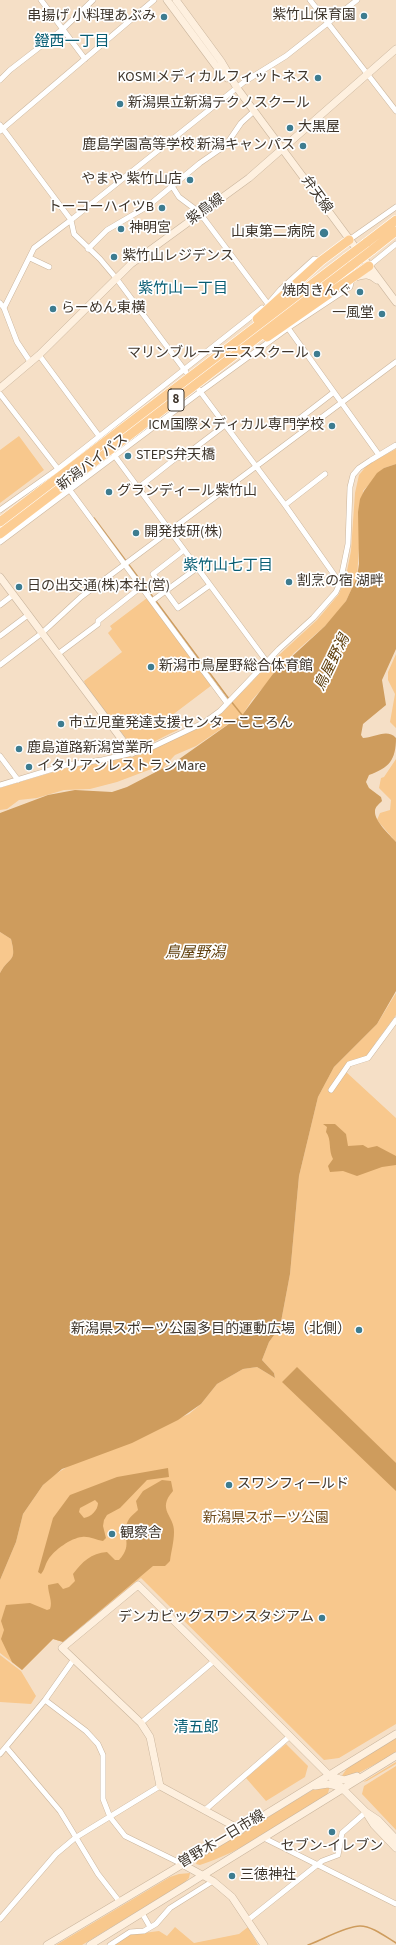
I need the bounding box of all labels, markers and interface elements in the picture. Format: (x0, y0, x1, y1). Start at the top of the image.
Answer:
place label: 紫竹山保育園 (272, 8, 356, 24)
place label: 串揚げ 小料理あぶみ (27, 9, 156, 25)
marker: 紫竹山保育園 (359, 11, 369, 21)
marker: 串揚げ 小料理あぶみ (159, 12, 169, 22)
district label: 鐙西一丁目 (35, 34, 109, 52)
place label: KOSMIメディカルフィットネス (118, 70, 310, 86)
marker: KOSMIメディカルフィットネス (313, 73, 323, 83)
place label: 新潟県立新潟テクノスクール (128, 96, 310, 112)
marker: 新潟県立新潟テクノスクール (115, 99, 125, 109)
place label: 大黒屋 (298, 120, 340, 136)
marker: 大黒屋 (285, 123, 295, 133)
place label: 鹿島学園高等学校 新潟キャンパス (82, 138, 295, 154)
marker: 鹿島学園高等学校 新潟キャンパス (298, 141, 308, 151)
place label: やまや 紫竹山店 (81, 172, 182, 188)
street label: 弁天線 (297, 173, 335, 217)
marker: やまや 紫竹山店 (185, 175, 195, 185)
street label: 紫鳥線 (184, 191, 228, 229)
place label: トーコーハイツB (48, 200, 154, 216)
marker: トーコーハイツB (157, 203, 167, 213)
place label: 神明宮 (129, 221, 171, 237)
marker: 神明宮 (116, 224, 126, 234)
place label: 山東第二病院 (231, 225, 315, 241)
marker: 山東第二病院 (318, 227, 330, 239)
place label: 紫竹山レジデンス (122, 249, 234, 265)
marker: 紫竹山レジデンス (109, 252, 119, 262)
district label: 紫竹山一丁目 (138, 281, 228, 299)
place label: 焼肉きんぐ (282, 284, 352, 300)
marker: 焼肉きんぐ (355, 287, 365, 297)
place label: らーめん東横 (61, 301, 145, 317)
marker: らーめん東横 (48, 304, 58, 314)
place label: 一風堂 (332, 306, 374, 322)
marker: 一風堂 (377, 309, 387, 319)
place label: マリンブルーテニススクール (127, 346, 309, 362)
marker: マリンブルーテニススクール (312, 349, 322, 359)
road number: 8 (168, 389, 184, 411)
place label: ICM国際メディカル専門学校 (148, 418, 324, 434)
marker: ICM国際メディカル専門学校 (327, 421, 337, 431)
street label: 新潟バイパス (54, 431, 132, 495)
place label: STEPS弁天橋 (136, 448, 215, 464)
marker: STEPS弁天橋 (123, 451, 133, 461)
place label: グランディール紫竹山 (117, 484, 257, 500)
marker: グランディール紫竹山 (104, 487, 114, 497)
place label: 開発技研(株) (144, 525, 222, 541)
marker: 開発技研(株) (131, 528, 141, 538)
district label: 紫竹山七丁目 (183, 558, 273, 576)
place label: 割烹の宿 湖畔 (297, 574, 384, 590)
marker: 割烹の宿 湖畔 (284, 577, 294, 587)
place label: 日の出交通(株)本社(営) (27, 579, 170, 595)
marker: 日の出交通(株)本社(営) (14, 582, 24, 592)
water label: 鳥屋野潟 (312, 632, 354, 694)
place label: 新潟市鳥屋野総合体育館 (159, 659, 313, 675)
marker: 新潟市鳥屋野総合体育館 (146, 662, 156, 672)
place label: 市立児童発達支援センターこころん (69, 716, 293, 732)
marker: 市立児童発達支援センターこころん (56, 719, 66, 729)
place label: 鹿島道路新潟営業所 (27, 741, 153, 757)
marker: 鹿島道路新潟営業所 (14, 744, 24, 754)
place label: イタリアンレストランMare (37, 759, 206, 775)
marker: イタリアンレストランMare (24, 762, 34, 772)
water label: 鳥屋野潟 (165, 945, 225, 963)
place label: 新潟県スポーツ公園多目的運動広場（北側） (71, 1322, 351, 1338)
marker: 新潟県スポーツ公園多目的運動広場（北側） (354, 1325, 364, 1335)
place label: スワンフィールド (237, 1477, 349, 1493)
marker: スワンフィールド (224, 1480, 234, 1490)
park label: 新潟県スポーツ公園 (203, 1511, 329, 1527)
place label: 観察舎 (120, 1526, 162, 1542)
marker: 観察舎 (107, 1529, 117, 1539)
place label: デンカビッグスワンスタジアム (118, 1610, 314, 1626)
marker: デンカビッグスワンスタジアム (317, 1613, 327, 1623)
district label: 清五郎 (174, 1720, 218, 1738)
street label: 曽野木一日市線 (176, 1808, 268, 1872)
marker: セブン-イレブン (327, 1827, 337, 1837)
place label: セブン-イレブン (281, 1839, 383, 1855)
place label: 三徳神社 (240, 1868, 296, 1884)
marker: 三徳神社 (227, 1871, 237, 1881)

